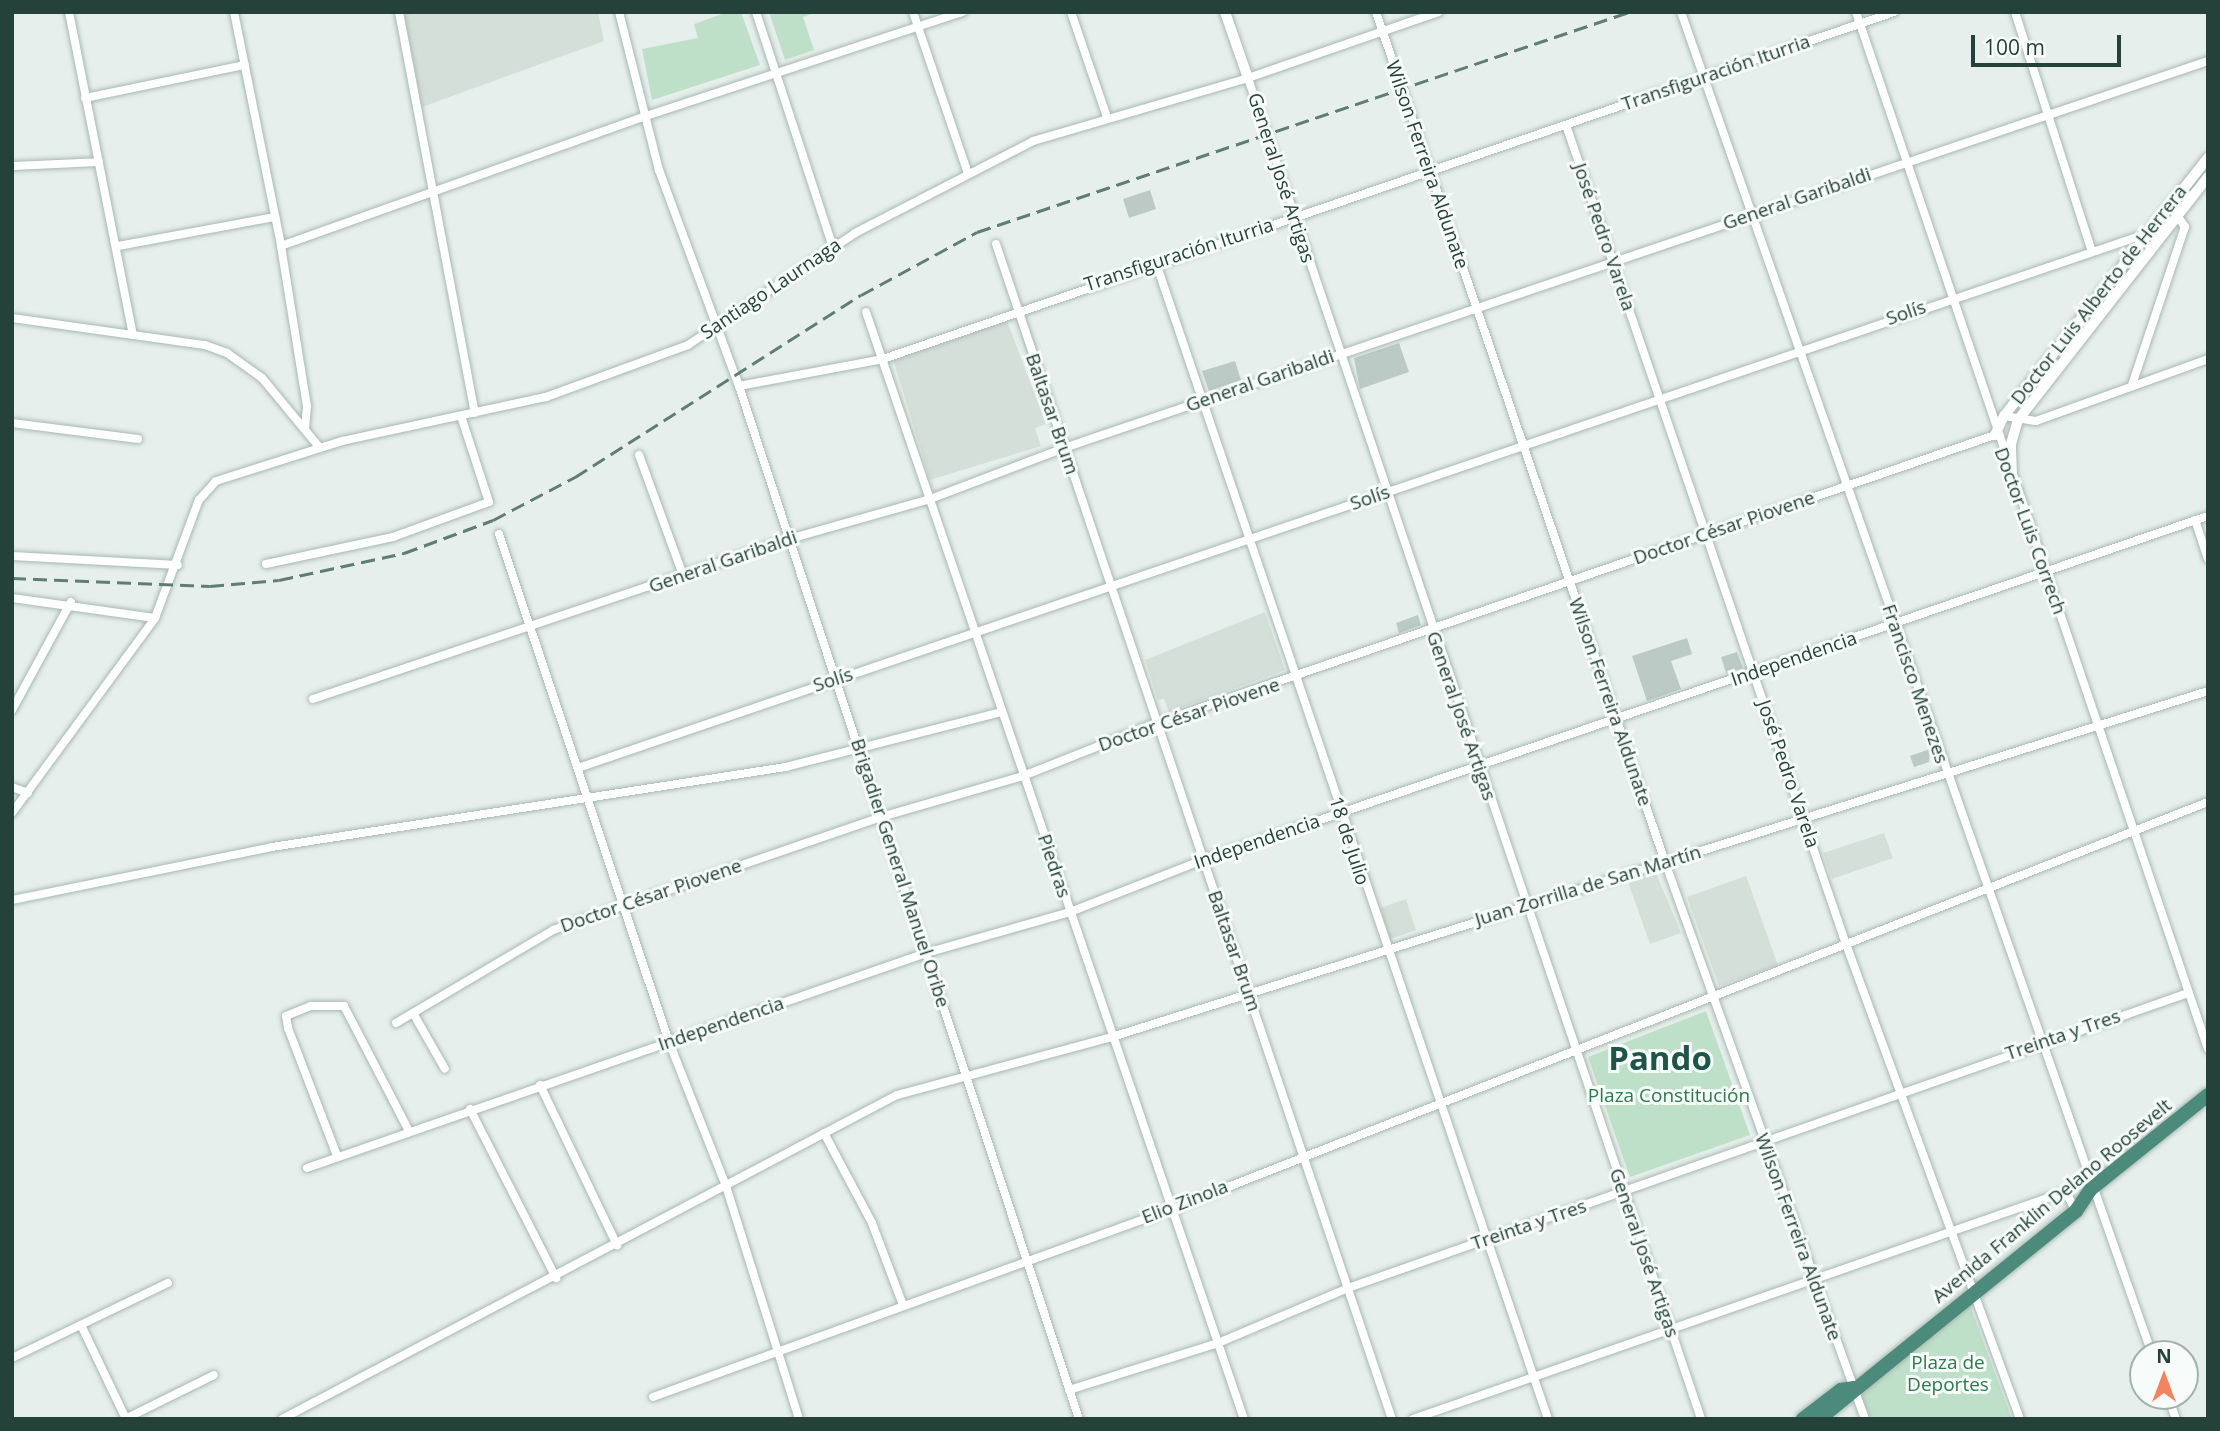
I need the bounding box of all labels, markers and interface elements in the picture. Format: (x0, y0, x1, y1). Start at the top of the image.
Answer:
scale bar (1975, 21, 2126, 65)
street label: Transfiguración Iturria (1619, 30, 1813, 116)
text: 100 m (1984, 33, 2045, 61)
street label: Wilson Ferreira Aldunate (1381, 58, 1473, 272)
street label: General José Artigas (1243, 90, 1319, 266)
street label: José Pedro Varela (1568, 160, 1640, 314)
street label: General Garibaldi (1720, 163, 1874, 235)
street label: Doctor Luis Alberto de Herrera (2006, 181, 2192, 409)
street label: Transfiguración Iturria (1082, 214, 1276, 296)
street label: Santiago Laurnaga (696, 234, 846, 344)
street label: Solís (1883, 296, 1929, 330)
street label: General Garibaldi (1183, 345, 1337, 417)
street label: Baltasar Brum (1021, 350, 1083, 478)
street label: Doctor Luis Correch (1989, 444, 2071, 618)
street label: Solís (1347, 481, 1393, 515)
street label: Doctor César Piovene (1630, 486, 1818, 570)
street label: General Garibaldi (646, 526, 800, 598)
street label: Wilson Ferreira Aldunate (1564, 595, 1656, 809)
street label: Francisco Menezes (1877, 601, 1953, 767)
street label: Independencia (1728, 627, 1860, 691)
street label: General José Artigas (1421, 628, 1501, 804)
street label: Solís (810, 663, 856, 697)
street label: Doctor César Piovene (1095, 673, 1283, 757)
street label: José Pedro Varela (1752, 697, 1824, 851)
street label: Brigadier General Manuel Oribe (846, 736, 954, 1010)
street label: 18 de Julio (1324, 794, 1374, 888)
street label: Independencia (1191, 810, 1323, 874)
street label: Piedras (1032, 831, 1076, 901)
street label: Juan Zorrilla de San Martín (1472, 841, 1704, 931)
street label: Doctor César Piovene (557, 854, 745, 938)
street label: Baltasar Brum (1203, 887, 1265, 1015)
street label: Independencia (655, 992, 787, 1056)
street label: Treinta y Tres (2003, 1005, 2123, 1065)
district label: Pando (1608, 1038, 1712, 1078)
park label: Plaza Constitución (1588, 1085, 1750, 1107)
street label: Avenida Franklin Delano Roosevelt (1928, 1094, 2176, 1308)
street label: Wilson Ferreira Aldunate (1750, 1130, 1846, 1344)
street label: General José Artigas (1604, 1165, 1684, 1341)
street label: Elio Zinola (1139, 1175, 1231, 1229)
street label: Treinta y Tres (1469, 1195, 1589, 1255)
north arrow (2129, 1340, 2199, 1410)
text: N (2156, 1343, 2172, 1369)
park label: Plaza de Deportes (1907, 1352, 1989, 1396)

